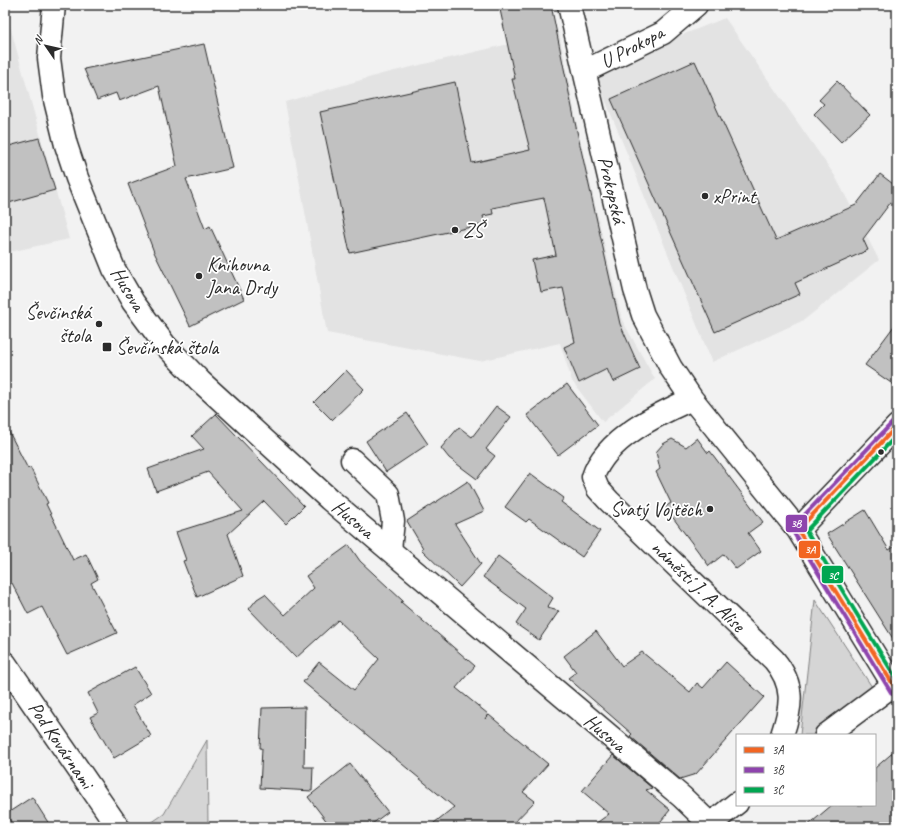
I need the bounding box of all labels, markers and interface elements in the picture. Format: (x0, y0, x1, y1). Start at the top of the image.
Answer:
street label: U Prokopa (596, 19, 670, 74)
north arrow (26, 26, 66, 66)
text: N (30, 32, 47, 47)
street label: Prokopská (592, 154, 632, 228)
place label: xPrint (713, 184, 758, 209)
marker: xPrint (700, 191, 710, 201)
place label: ZŠ (463, 218, 487, 243)
marker: ZŠ (450, 225, 460, 235)
place label: Knihovna Jana Drdy (206, 252, 279, 300)
street label: Husova (105, 262, 152, 317)
marker: Knihovna Jana Drdy (194, 271, 204, 281)
place label: Ševčinská štola (25, 300, 93, 348)
marker: Ševčinská štola (94, 319, 104, 329)
place label: Ševčínská štola (116, 335, 220, 360)
marker: Ševčínská štola (101, 341, 113, 353)
unlabelled marker (876, 447, 886, 457)
street label: Husova (327, 494, 381, 545)
place label: Svatý Vojtěch (610, 497, 703, 522)
marker: Svatý Vojtěch (705, 504, 715, 514)
line badge: 3B (785, 514, 808, 533)
text: 3B (791, 516, 803, 530)
street label: náměstí J. A. Alise (646, 535, 752, 638)
line badge: 3A (798, 540, 821, 559)
text: 3A (805, 542, 817, 556)
line badge: 3C (821, 565, 844, 584)
text: 3C (828, 568, 840, 582)
street label: Pod Kovárnami (23, 697, 101, 795)
street label: Husova (579, 708, 633, 759)
legend (736, 734, 876, 806)
text: 3A (772, 742, 784, 758)
text: 3B (772, 762, 784, 778)
text: 3C (772, 782, 784, 798)

